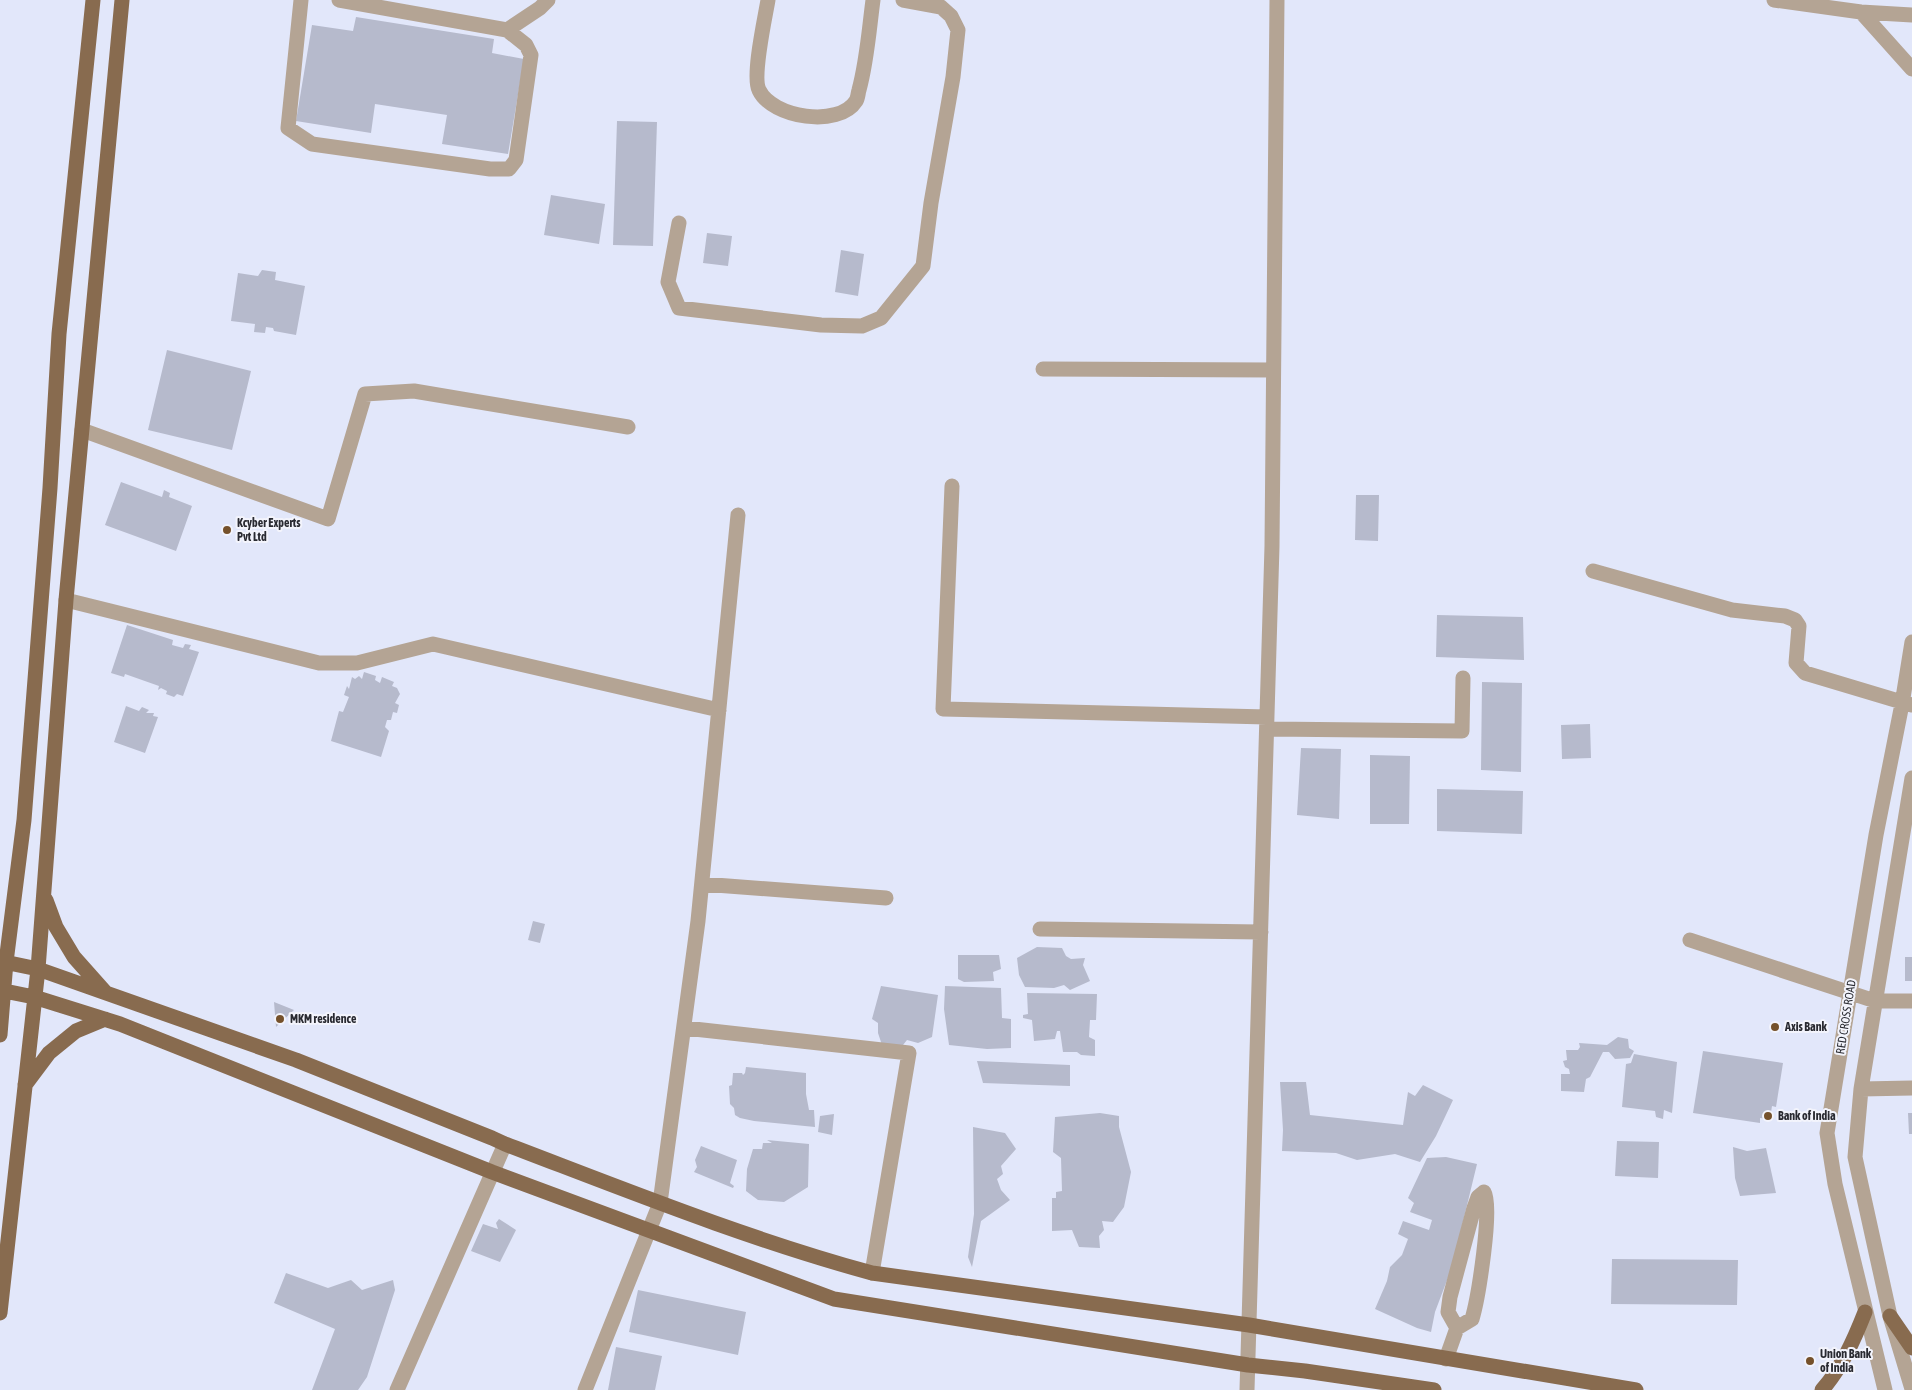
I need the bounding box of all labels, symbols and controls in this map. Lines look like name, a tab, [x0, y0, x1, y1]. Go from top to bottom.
place label: Kcyber Experts Pvt Ltd	[237, 516, 301, 544]
marker: Kcyber Experts Pvt Ltd	[221, 524, 233, 536]
street label: RED CROSS ROAD	[1833, 979, 1859, 1055]
place label: MKM residence	[290, 1012, 357, 1026]
marker: MKM residence	[274, 1013, 286, 1025]
place label: Axis Bank	[1784, 1020, 1827, 1034]
marker: Axis Bank	[1769, 1021, 1781, 1033]
place label: Bank of India	[1778, 1109, 1836, 1123]
marker: Bank of India	[1762, 1110, 1774, 1122]
place label: Union Bank of India	[1820, 1347, 1872, 1375]
marker: Union Bank of India	[1804, 1355, 1816, 1367]

